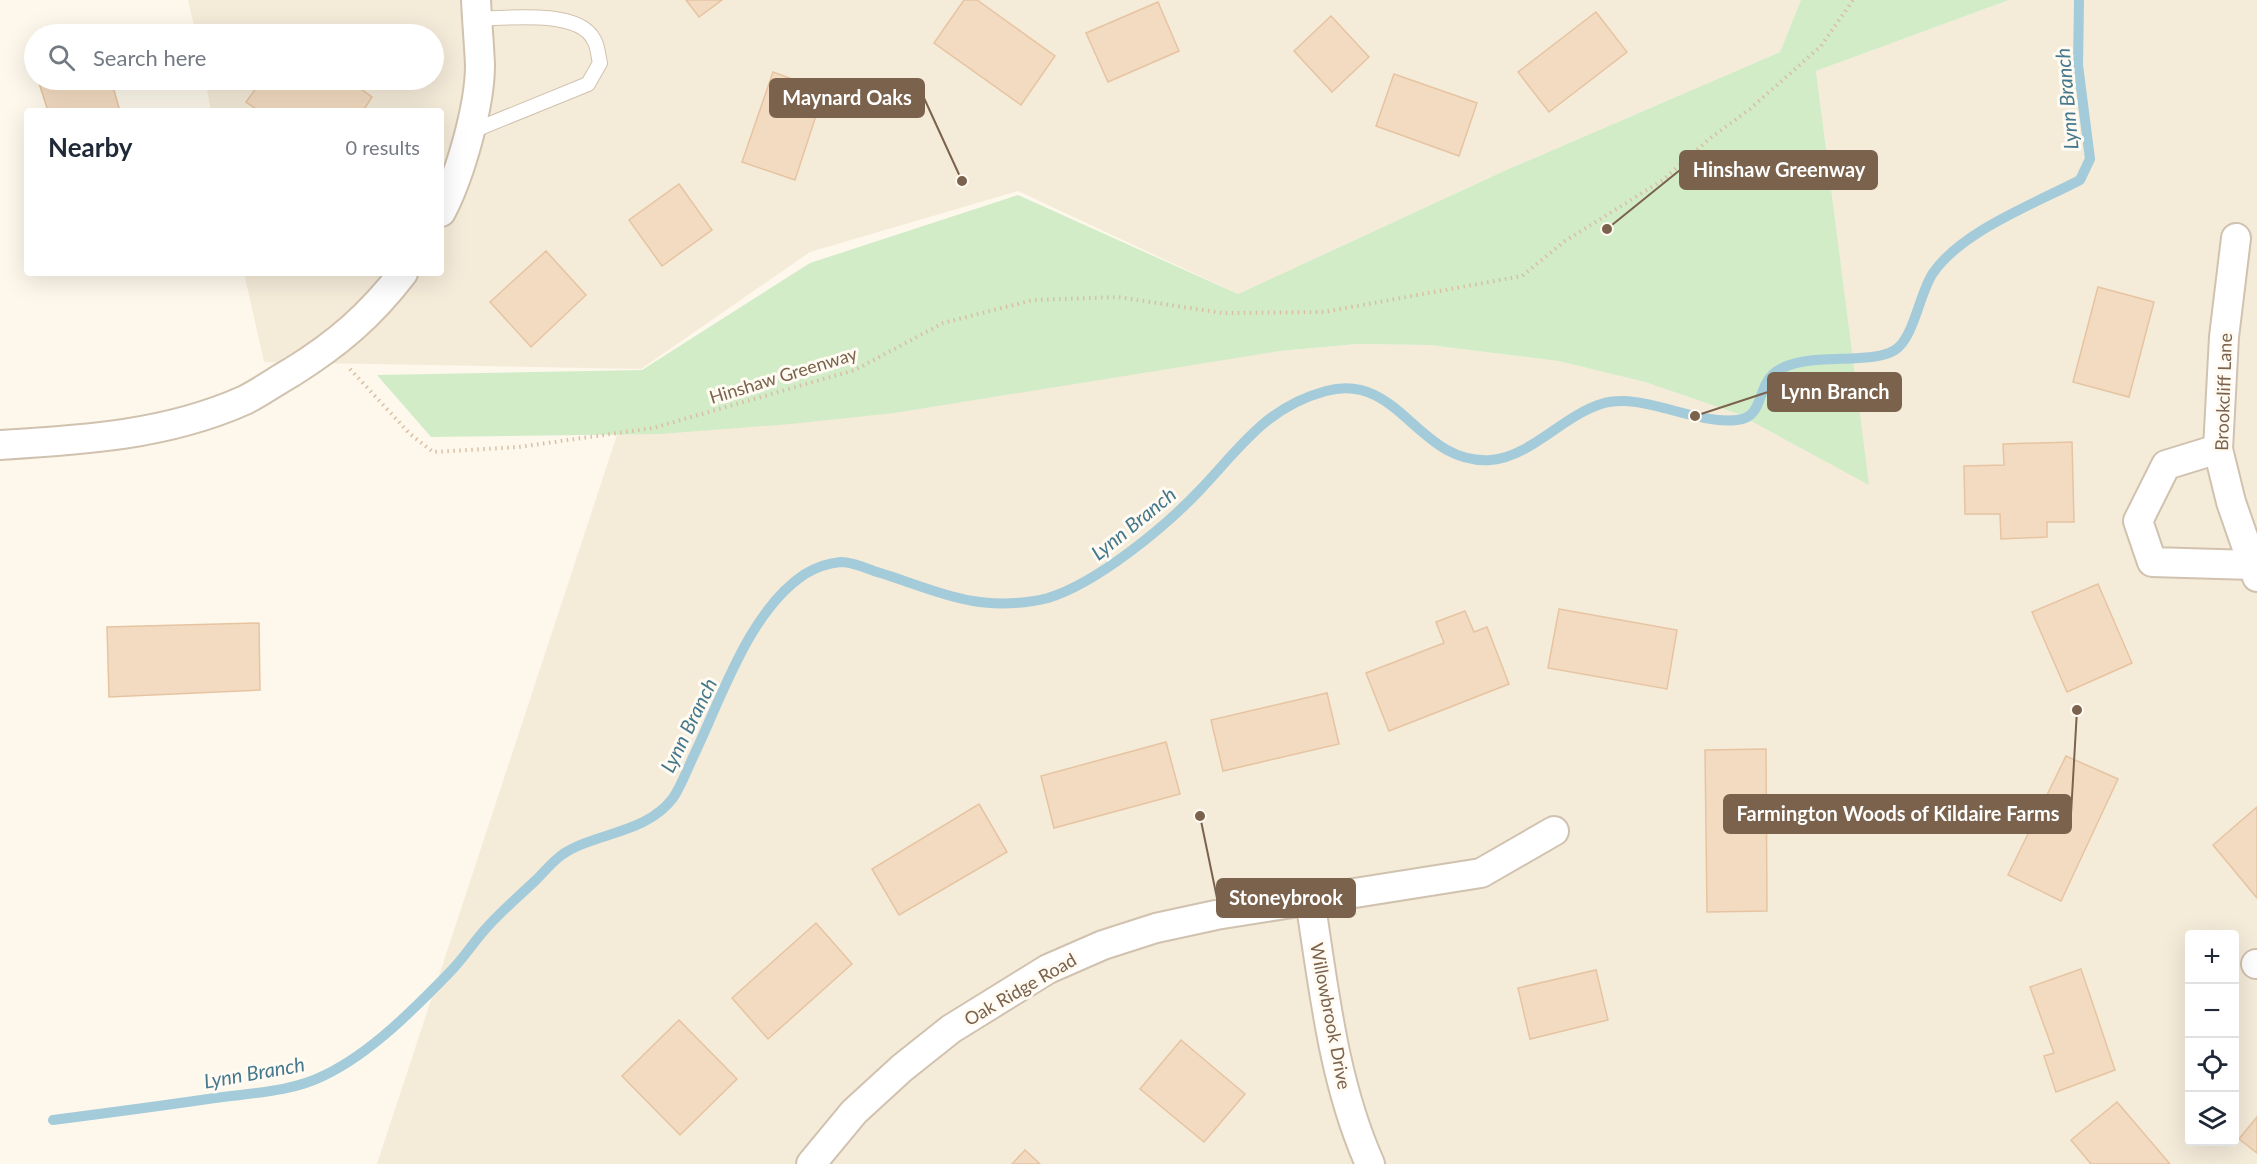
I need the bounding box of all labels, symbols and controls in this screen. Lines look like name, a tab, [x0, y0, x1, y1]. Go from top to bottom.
search box	[24, 24, 444, 90]
icon: search	[45, 41, 78, 74]
text: Search here	[93, 44, 206, 71]
water label: Lynn Branch	[2050, 47, 2082, 151]
callout: Maynard Oaks	[770, 79, 924, 117]
text: Maynard Oaks	[782, 85, 912, 109]
text: Nearby	[48, 131, 133, 163]
text: 0 results	[345, 135, 420, 159]
callout: Hinshaw Greenway	[1680, 151, 1877, 189]
text: Hinshaw Greenway	[1693, 157, 1866, 181]
street label: Brookcliff Lane	[2210, 333, 2236, 451]
street label: Hinshaw Greenway	[706, 342, 860, 408]
callout: Lynn Branch	[1768, 373, 1901, 411]
text: Lynn Branch	[1780, 379, 1890, 403]
water label: Lynn Branch	[1086, 482, 1180, 564]
water label: Lynn Branch	[655, 674, 721, 776]
callout: Farmington Woods of Kildaire Farms	[1724, 795, 2071, 833]
text: Farmington Woods of Kildaire Farms	[1737, 801, 2060, 825]
callout: Stoneybrook	[1217, 879, 1355, 917]
text: Stoneybrook	[1229, 885, 1343, 909]
map controls	[2185, 930, 2239, 1146]
button: +	[2185, 930, 2239, 984]
street label: Willowbrook Drive	[1306, 941, 1356, 1091]
street label: Oak Ridge Road	[960, 948, 1080, 1030]
button: −	[2185, 984, 2239, 1038]
button: locate	[2185, 1038, 2239, 1092]
water label: Lynn Branch	[202, 1051, 306, 1093]
button: layers	[2185, 1092, 2239, 1146]

